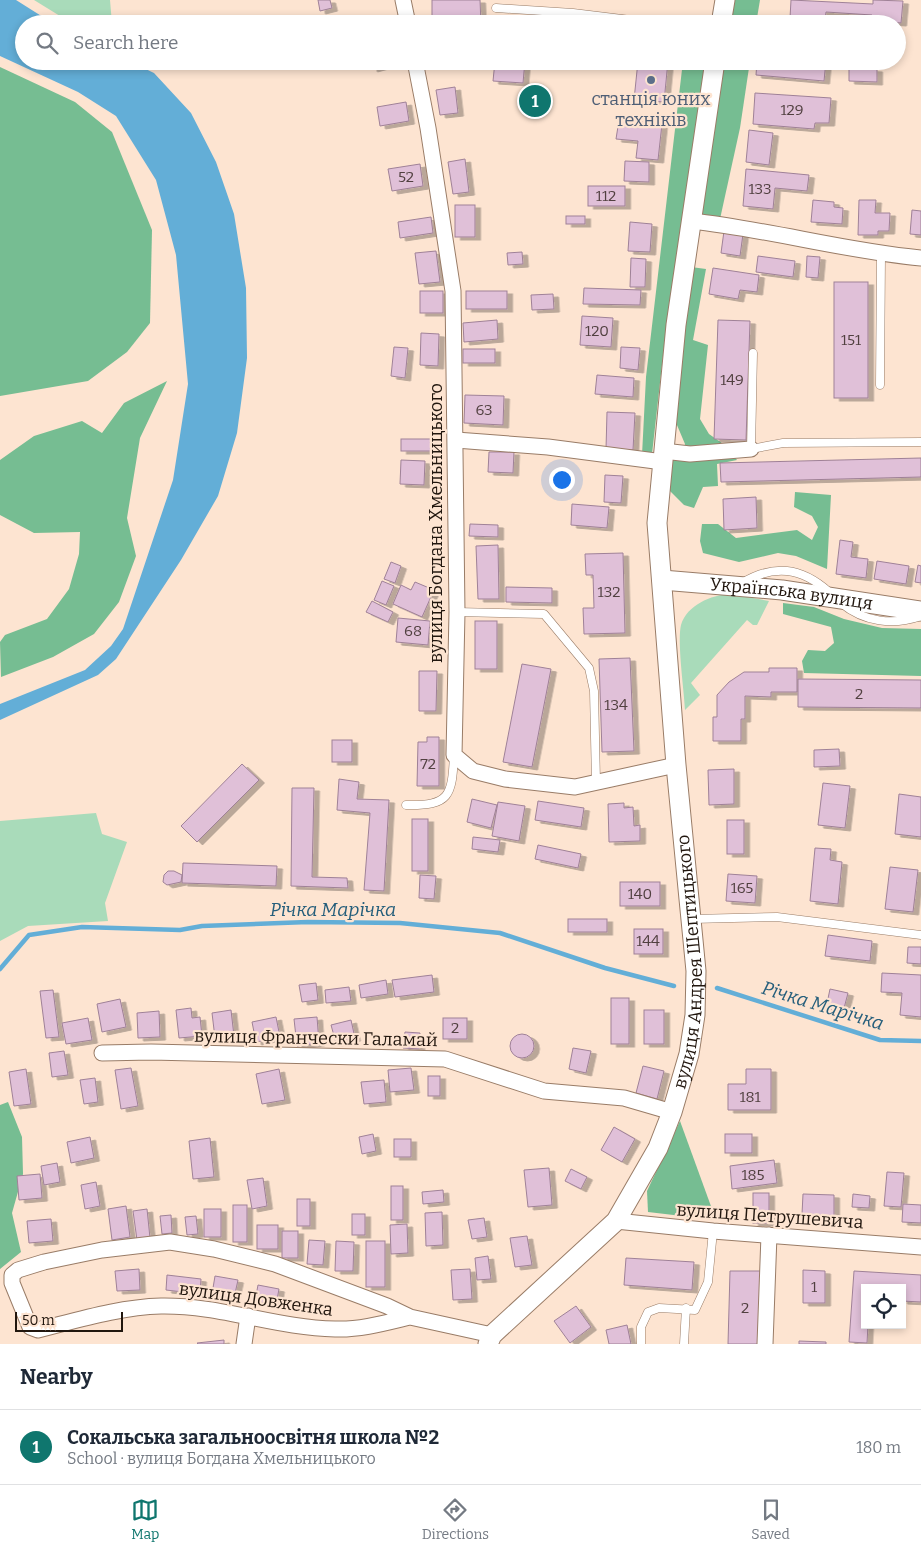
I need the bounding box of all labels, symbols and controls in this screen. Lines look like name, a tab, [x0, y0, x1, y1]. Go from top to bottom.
search box	[15, 15, 906, 70]
icon: search	[33, 29, 61, 57]
text: Search here	[73, 31, 178, 54]
marker: станція юних техніків	[645, 74, 657, 86]
pin: 1	[519, 82, 551, 120]
place label: станція юних техніків	[592, 88, 710, 131]
house number: 129	[780, 101, 804, 119]
house number: 52	[398, 168, 414, 186]
house number: 133	[749, 180, 771, 198]
house number: 112	[596, 187, 616, 205]
house number: 120	[585, 322, 609, 340]
house number: 151	[841, 331, 861, 349]
house number: 149	[720, 371, 744, 389]
street label: вулиця Богдана Хмельницького	[425, 383, 447, 663]
house number: 63	[475, 401, 493, 419]
your location	[549, 467, 575, 493]
street label: Українська вулиця	[709, 573, 874, 615]
house number: 132	[598, 583, 620, 601]
house number: 68	[404, 622, 422, 640]
house number: 2	[855, 685, 863, 703]
house number: 134	[604, 696, 628, 714]
house number: 72	[420, 755, 436, 773]
street label: вулиця Андрея Шептицького	[668, 834, 707, 1091]
house number: 165	[731, 879, 753, 897]
house number: 140	[628, 885, 652, 903]
water label: Річка Марічка	[270, 898, 396, 921]
house number: 144	[636, 932, 660, 950]
water label: Річка Марічка	[759, 976, 887, 1035]
house number: 2	[451, 1019, 459, 1037]
street label: вулиця Франчески Галамай	[194, 1025, 438, 1051]
house number: 181	[739, 1088, 761, 1106]
house number: 185	[741, 1166, 765, 1184]
street label: вулиця Петрушевича	[676, 1198, 864, 1234]
street label: вулиця Довженка	[178, 1277, 335, 1321]
house number: 1	[811, 1278, 817, 1296]
map controls	[861, 1284, 906, 1329]
button: locate	[861, 1284, 906, 1329]
house number: 2	[741, 1299, 749, 1317]
scale bar	[15, 1309, 122, 1332]
text: 50 m	[22, 1312, 55, 1329]
text: Nearby	[20, 1364, 93, 1390]
text: Сокальська загальноосвітня школа №2	[67, 1426, 439, 1449]
text: 1	[33, 1438, 39, 1457]
text: 180 m	[856, 1438, 901, 1457]
text: School · вулиця Богдана Хмельницького	[67, 1449, 376, 1468]
tab: Map	[131, 1496, 159, 1543]
tab: Directions	[422, 1496, 489, 1543]
tab: Saved	[751, 1496, 790, 1543]

